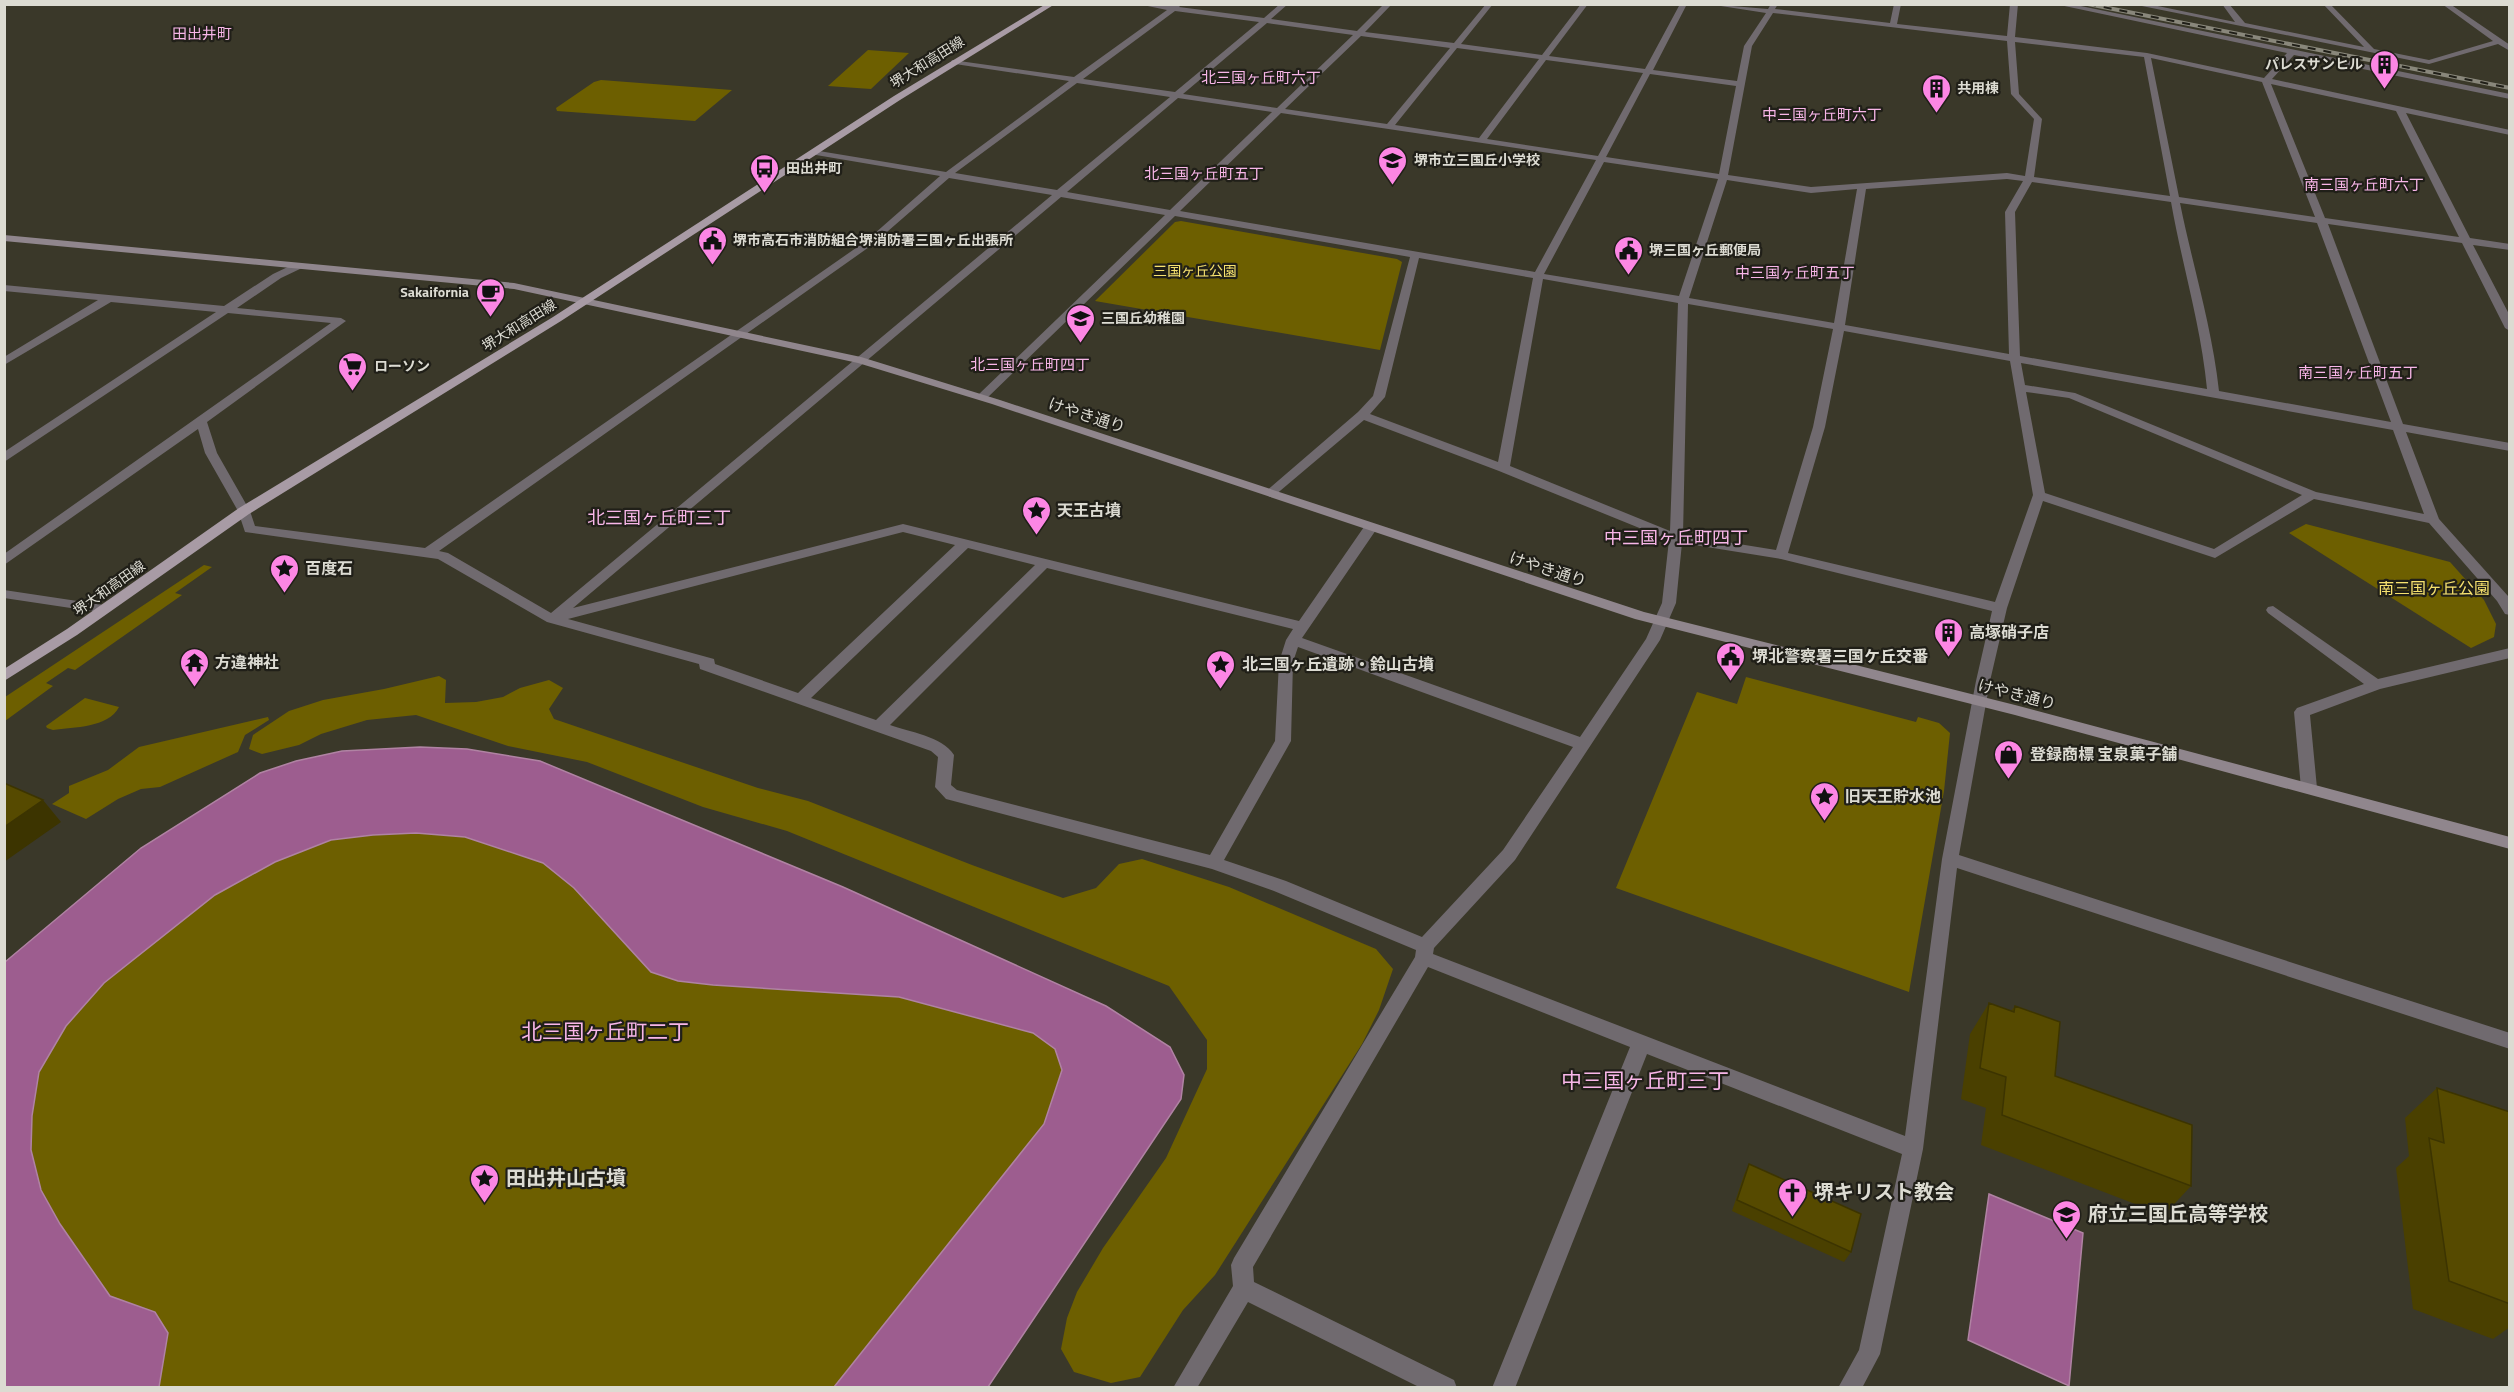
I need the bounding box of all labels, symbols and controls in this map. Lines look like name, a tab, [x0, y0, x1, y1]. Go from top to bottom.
district label: 田出井町	[172, 22, 232, 45]
street label: 堺大和高田線	[886, 30, 968, 93]
building icon: パレスサンヒル	[2368, 48, 2400, 90]
place label: パレスサンヒル	[2265, 53, 2363, 74]
district label: 北三国ヶ丘町六丁	[1201, 66, 1321, 89]
building icon: 共用棟	[1920, 72, 1952, 114]
place label: 共用棟	[1957, 77, 1999, 98]
district label: 中三国ヶ丘町六丁	[1762, 103, 1882, 126]
school or university icon: 堺市立三国丘小学校	[1377, 144, 1409, 186]
place label: 堺市立三国丘小学校	[1414, 149, 1540, 170]
bus stop icon: 田出井町	[749, 152, 781, 194]
place label: 田出井町	[786, 157, 842, 178]
district label: 北三国ヶ丘町五丁	[1144, 162, 1264, 185]
district label: 南三国ヶ丘町六丁	[2304, 173, 2424, 196]
public building icon: 堺市高石市消防組合堺消防署三国ヶ丘出張所	[696, 224, 728, 266]
place label: 堺市高石市消防組合堺消防署三国ヶ丘出張所	[733, 229, 1013, 250]
public building icon: 堺三国ヶ丘郵便局	[1612, 234, 1644, 276]
place label: 堺三国ヶ丘郵便局	[1649, 239, 1761, 260]
park label: 三国ヶ丘公園	[1153, 260, 1237, 281]
district label: 中三国ヶ丘町五丁	[1735, 261, 1855, 284]
cafe icon: Sakaifornia	[474, 276, 506, 318]
place label: Sakaifornia	[400, 281, 469, 302]
street label: 堺大和高田線	[478, 293, 560, 356]
school or university icon: 三国丘幼稚園	[1064, 302, 1096, 344]
place label: 三国丘幼稚園	[1101, 307, 1185, 328]
supermarket icon: ローソン	[337, 350, 369, 392]
district label: 北三国ヶ丘町四丁	[970, 353, 1090, 376]
place label: ローソン	[374, 355, 430, 376]
district label: 南三国ヶ丘町五丁	[2298, 361, 2418, 384]
street label: けやき通り	[1045, 391, 1129, 439]
place icon: 天王古墳	[1020, 494, 1052, 536]
place label: 天王古墳	[1057, 498, 1121, 522]
district label: 北三国ヶ丘町三丁	[587, 504, 731, 531]
district label: 中三国ヶ丘町四丁	[1604, 524, 1748, 551]
street label: けやき通り	[1506, 545, 1590, 593]
place icon: 百度石	[268, 552, 300, 594]
street label: 堺大和高田線	[68, 555, 149, 620]
place label: 百度石	[305, 556, 353, 580]
park label: 南三国ヶ丘公園	[2378, 576, 2490, 600]
building icon: 高塚硝子店	[1932, 616, 1964, 658]
place label: 高塚硝子店	[1969, 620, 2049, 644]
public building icon: 堺北警察署三国ケ丘交番	[1715, 640, 1747, 682]
place label: 堺北警察署三国ケ丘交番	[1752, 644, 1928, 668]
temple icon: 方違神社	[178, 646, 210, 688]
place icon: 北三国ヶ丘遺跡・鈴山古墳	[1205, 648, 1237, 690]
place label: 方違神社	[215, 650, 279, 674]
place label: 北三国ヶ丘遺跡・鈴山古墳	[1242, 652, 1434, 676]
street label: けやき通り	[1975, 673, 2059, 715]
shop icon: 登録商標 宝泉菓子舗	[1993, 738, 2025, 780]
place label: 登録商標 宝泉菓子舗	[2030, 742, 2178, 766]
place icon: 旧天王貯水池	[1808, 780, 1840, 822]
place label: 旧天王貯水池	[1845, 784, 1941, 808]
district label: 北三国ヶ丘町二丁	[521, 1015, 689, 1047]
district label: 中三国ヶ丘町三丁	[1561, 1064, 1729, 1096]
place icon: 田出井山古墳	[469, 1162, 501, 1204]
place label: 田出井山古墳	[506, 1162, 626, 1193]
church icon: 堺キリスト教会	[1777, 1176, 1809, 1218]
place label: 堺キリスト教会	[1814, 1176, 1954, 1207]
school or university icon: 府立三国丘高等学校	[2051, 1198, 2083, 1240]
place label: 府立三国丘高等学校	[2088, 1198, 2268, 1229]

